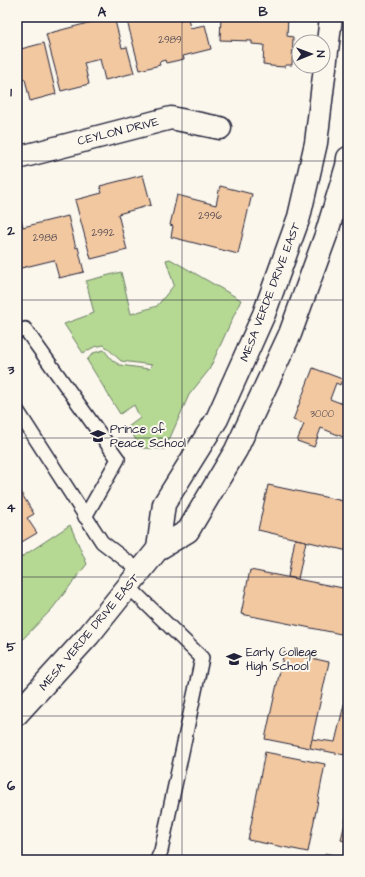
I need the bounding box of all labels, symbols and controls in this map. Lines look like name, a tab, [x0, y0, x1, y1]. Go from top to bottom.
text: A	[98, 3, 107, 21]
text: B	[258, 3, 268, 21]
house number: 2989	[158, 33, 182, 47]
north arrow	[291, 34, 331, 74]
text: N	[313, 50, 328, 58]
text: 1	[10, 83, 12, 101]
street label: CEYLON DRIVE	[76, 113, 161, 150]
house number: 2996	[198, 209, 222, 223]
street label: MESA VERDE DRIVE EAST	[236, 220, 305, 364]
text: 2	[6, 222, 15, 240]
house number: 2992	[92, 226, 115, 240]
house number: 2988	[33, 231, 58, 245]
text: 3	[7, 361, 15, 379]
house number: 3000	[310, 407, 334, 421]
place label: Prince of Peace School	[110, 421, 186, 452]
school or university icon: Prince of Peace School	[89, 427, 107, 445]
text: 4	[7, 499, 16, 517]
street label: MESA VERDE DRIVE EAST	[35, 570, 144, 694]
text: 5	[6, 638, 16, 656]
place label: Early College High School	[246, 644, 318, 676]
school or university icon: Early College High School	[225, 650, 243, 668]
text: 6	[7, 777, 16, 795]

